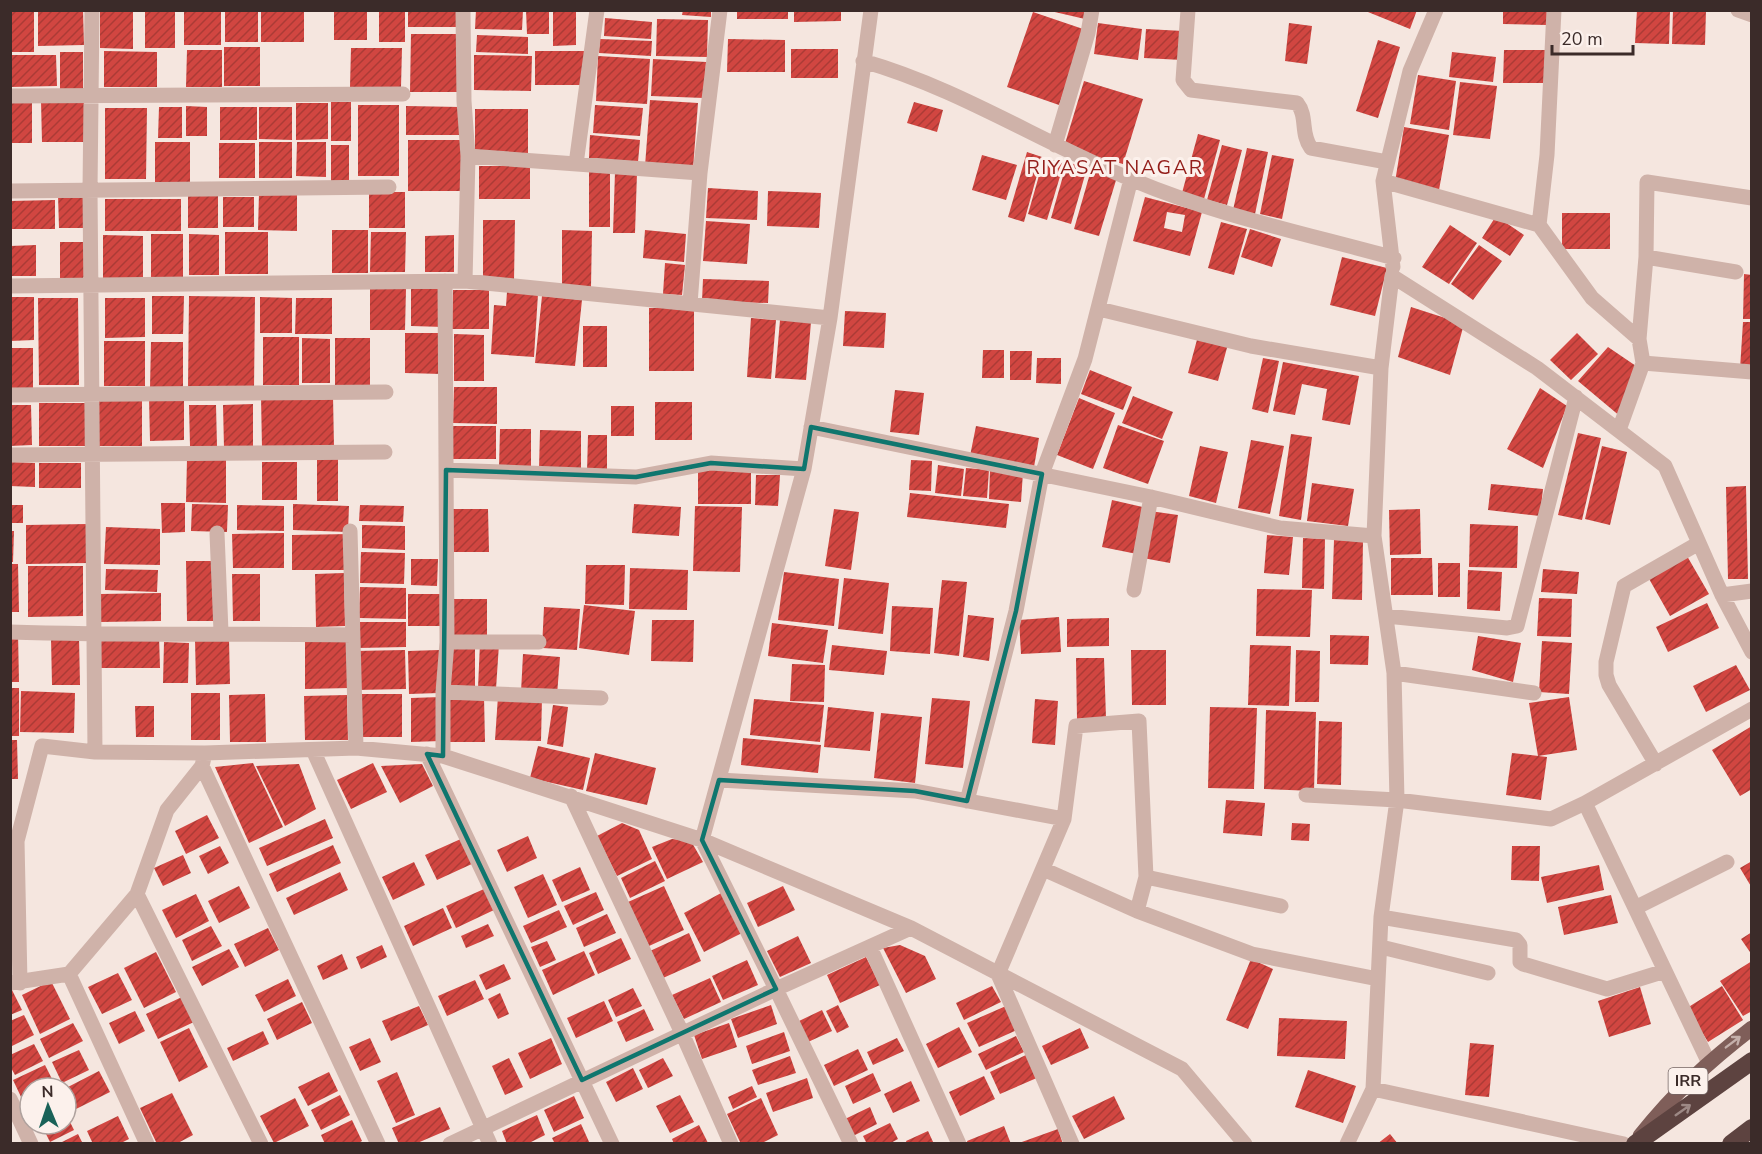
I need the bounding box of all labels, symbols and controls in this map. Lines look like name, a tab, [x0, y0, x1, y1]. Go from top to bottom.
scale bar	[1552, 18, 1633, 56]
text: 20 m	[1561, 27, 1603, 51]
district label: RIYASAT NAGAR	[1026, 154, 1204, 181]
one-way arrow	[1725, 1036, 1741, 1049]
road number: IRR	[1668, 1068, 1708, 1094]
north arrow	[18, 1076, 78, 1136]
text: N	[41, 1081, 54, 1103]
one-way arrow	[1674, 1104, 1690, 1116]

